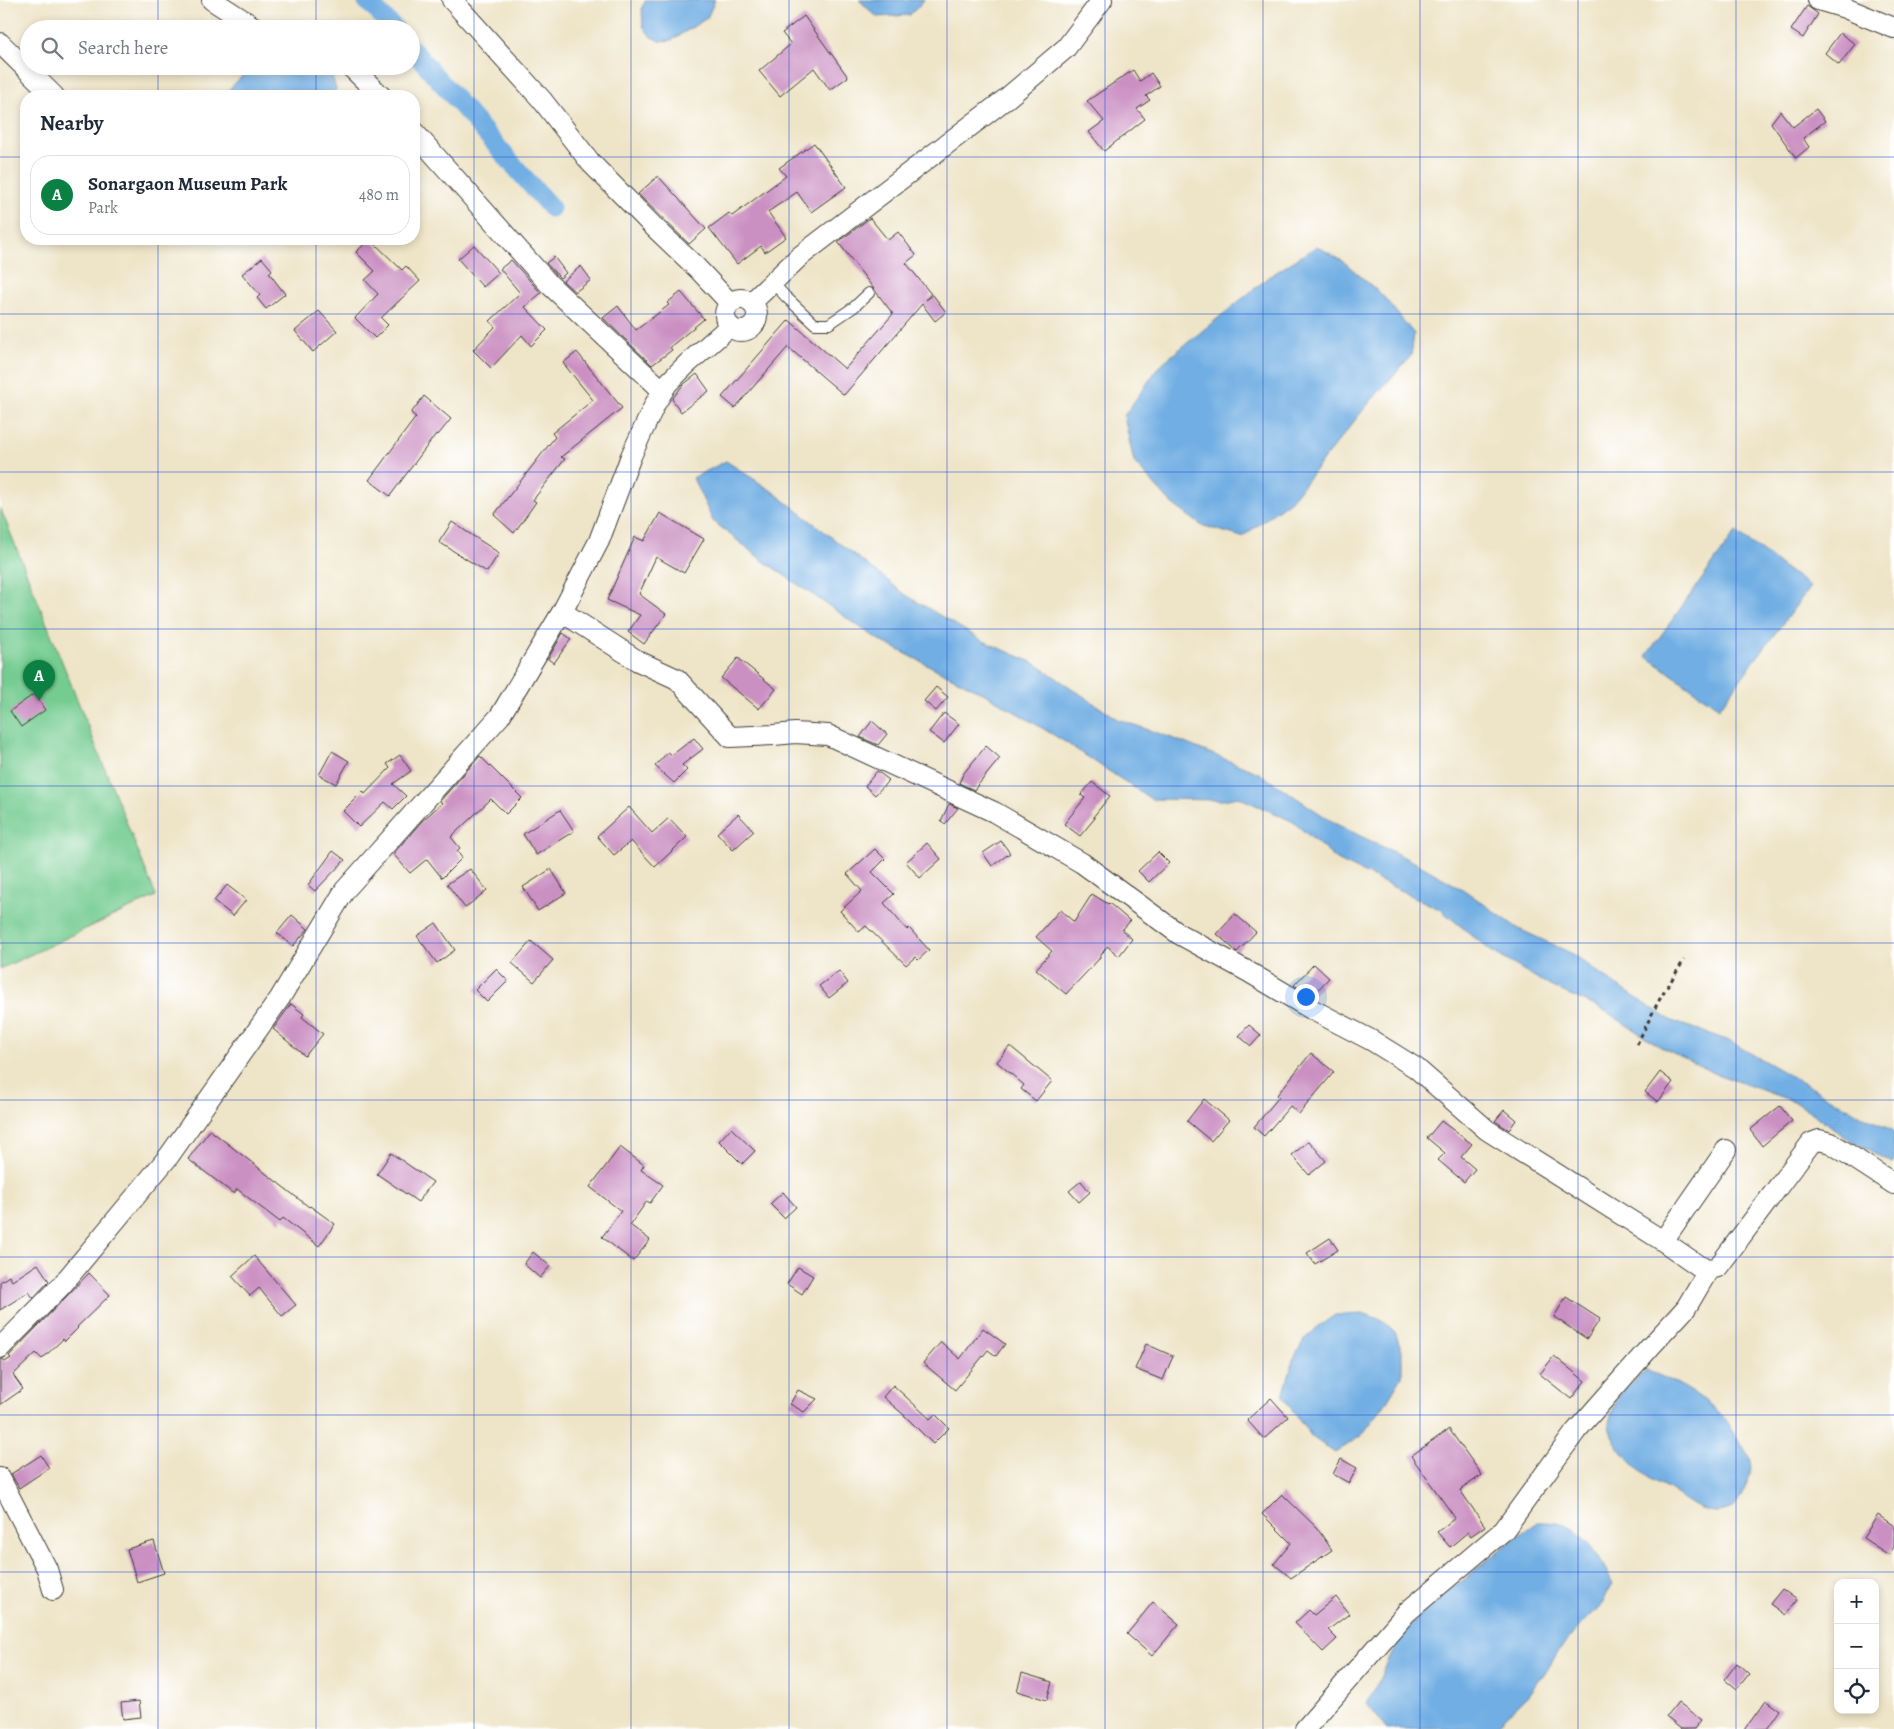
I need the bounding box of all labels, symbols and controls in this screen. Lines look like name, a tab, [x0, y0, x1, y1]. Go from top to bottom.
search box	[20, 20, 420, 75]
icon: search	[38, 34, 66, 62]
text: Search here	[78, 35, 168, 61]
text: Nearby	[40, 109, 103, 137]
text: Sonargaon Museum Park	[88, 171, 287, 197]
text: A	[52, 184, 62, 206]
text: 480 m	[359, 184, 399, 206]
text: Park	[88, 197, 118, 219]
pin: A	[23, 660, 55, 701]
your location	[1293, 984, 1319, 1010]
map controls	[1834, 1579, 1879, 1714]
button: +	[1834, 1579, 1879, 1624]
button: −	[1834, 1624, 1879, 1669]
button: locate	[1834, 1669, 1879, 1714]

